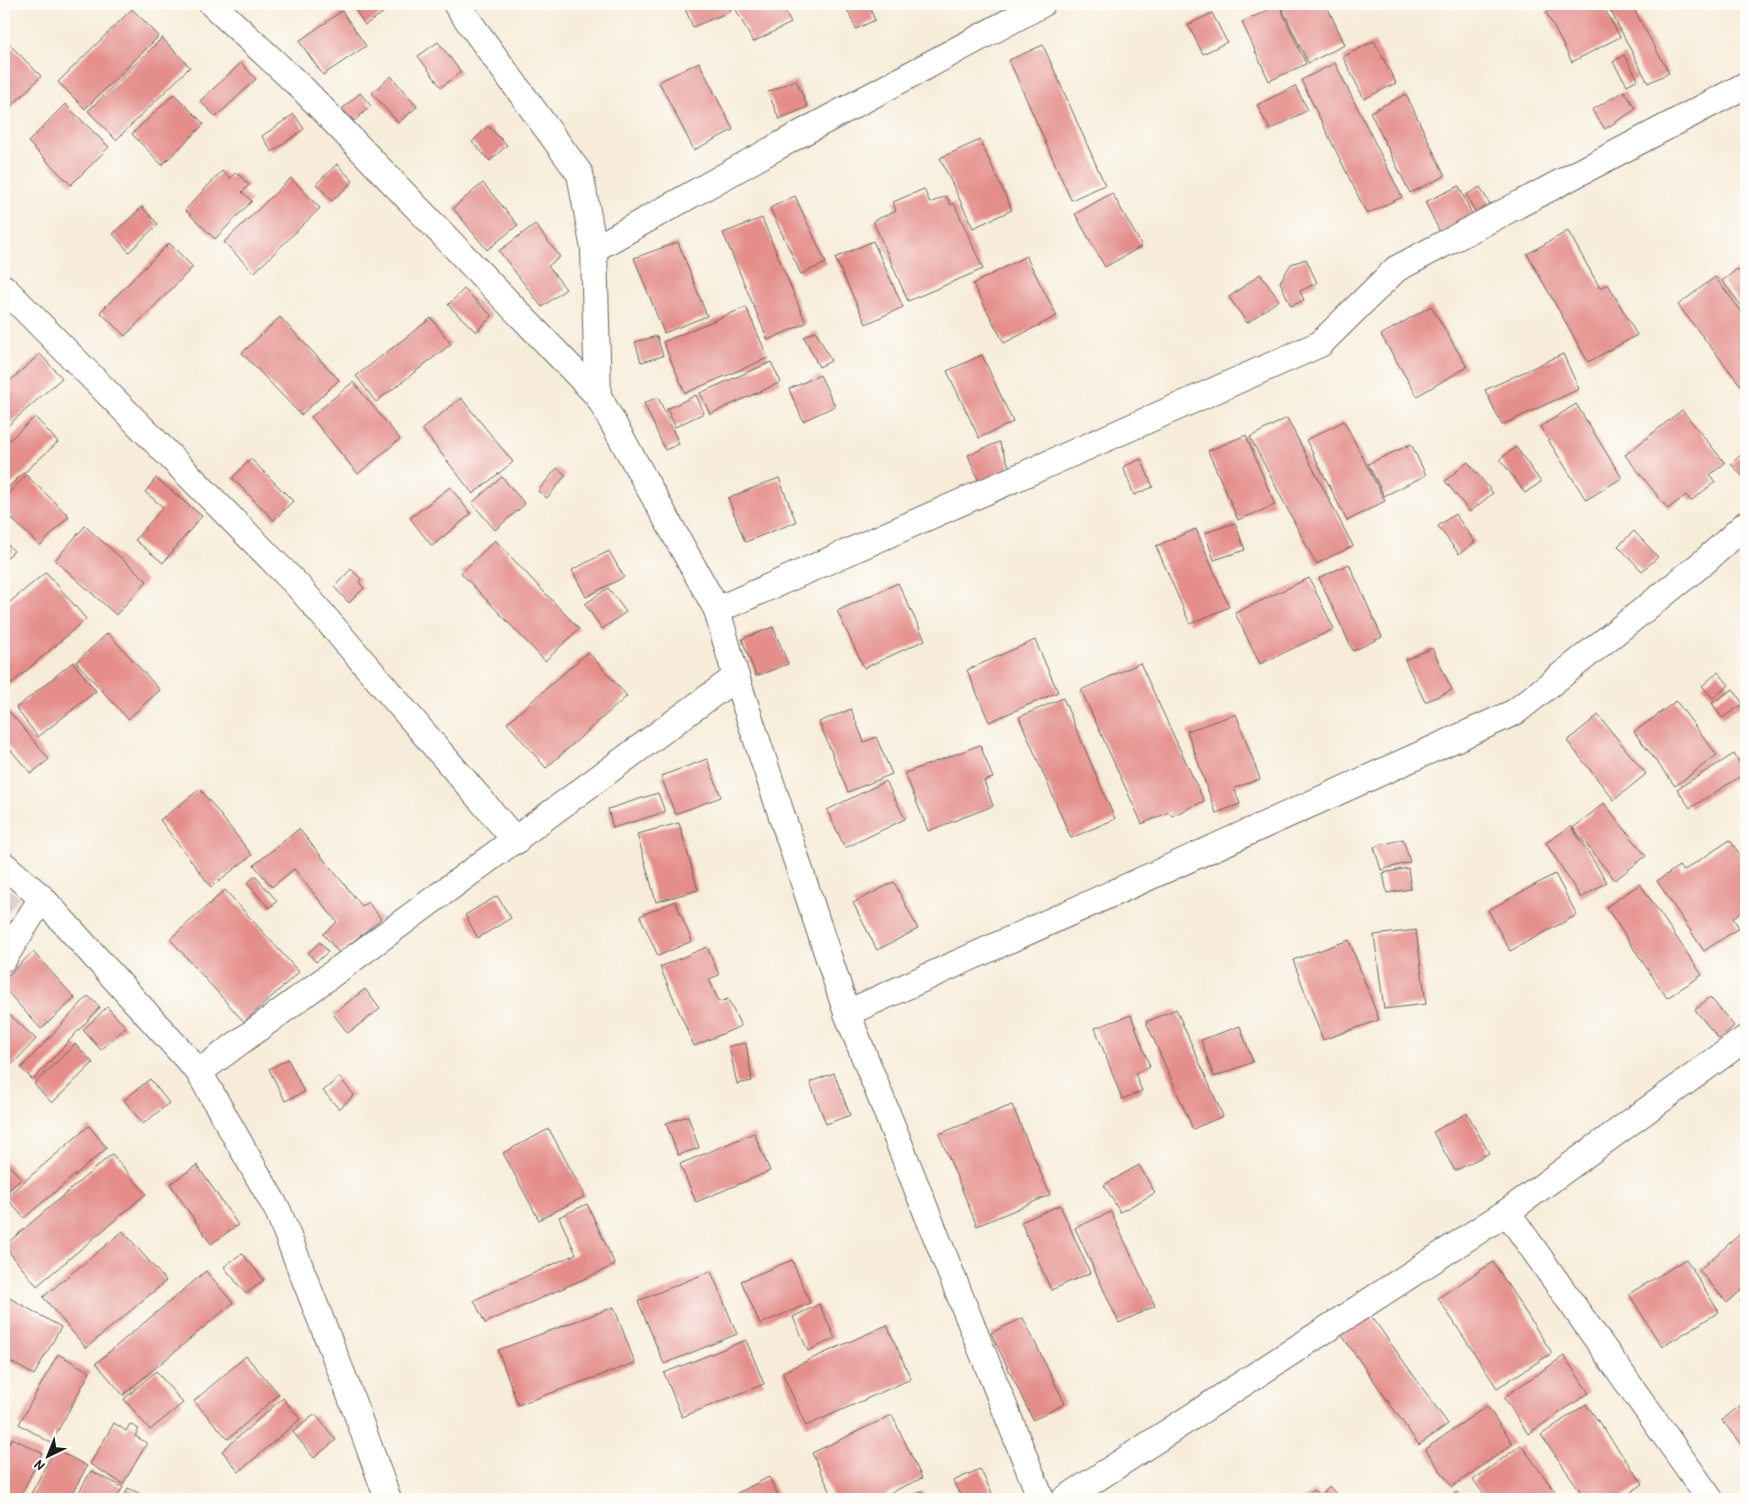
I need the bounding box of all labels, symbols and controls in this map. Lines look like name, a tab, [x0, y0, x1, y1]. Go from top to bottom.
north arrow	[22, 1430, 72, 1480]
text: N	[29, 1456, 48, 1475]

